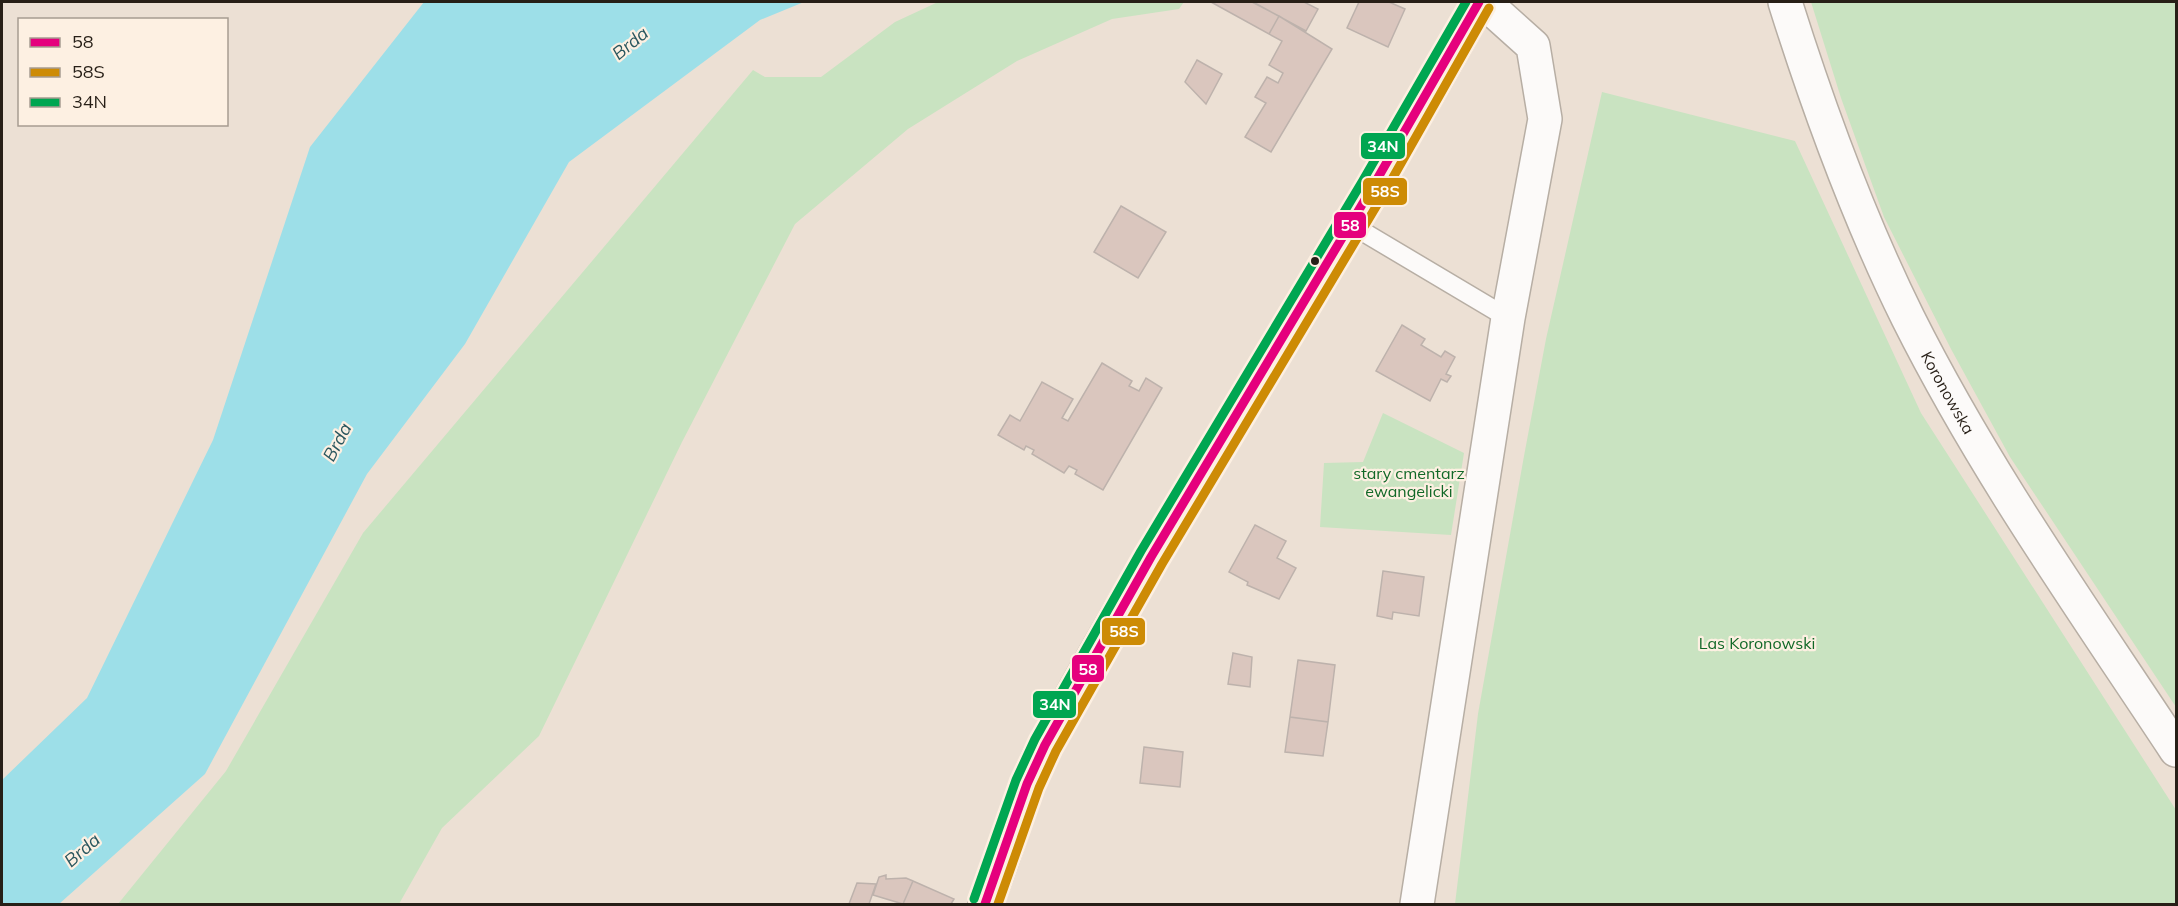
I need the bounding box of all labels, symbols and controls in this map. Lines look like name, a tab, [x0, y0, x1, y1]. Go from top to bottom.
legend	[18, 18, 228, 126]
water label: Brda	[607, 21, 653, 65]
text: 58	[72, 30, 94, 53]
text: 58S	[72, 60, 105, 83]
text: 34N	[72, 90, 107, 113]
line badge: 34N	[1360, 132, 1406, 160]
text: 34N	[1367, 136, 1399, 156]
line badge: 58S	[1362, 177, 1408, 206]
text: 58S	[1370, 181, 1400, 201]
line badge: 58	[1333, 211, 1367, 239]
text: 58	[1340, 215, 1360, 235]
unlabelled marker	[1309, 255, 1321, 267]
street label: Koronowska	[1917, 348, 1979, 438]
water label: Brda	[317, 419, 357, 465]
park label: stary cmentarz ewangelicki	[1353, 463, 1465, 501]
line badge: 58S	[1101, 617, 1146, 646]
text: 58S	[1109, 621, 1139, 641]
park label: Las Koronowski	[1699, 633, 1815, 653]
line badge: 58	[1071, 654, 1105, 683]
text: 58	[1078, 659, 1098, 679]
line badge: 34N	[1032, 690, 1077, 719]
text: 34N	[1039, 694, 1071, 714]
water label: Brda	[59, 828, 105, 872]

